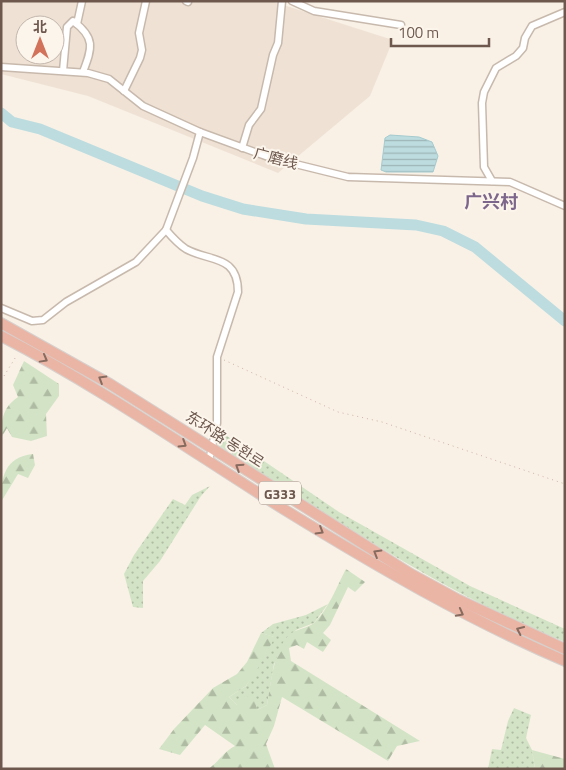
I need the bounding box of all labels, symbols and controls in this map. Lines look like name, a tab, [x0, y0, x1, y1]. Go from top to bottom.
north arrow	[15, 15, 65, 65]
scale bar	[391, 15, 488, 47]
text: 北	[33, 16, 47, 37]
text: 100 m	[398, 21, 439, 44]
street label: 广磨线	[251, 141, 301, 175]
district label: 广兴村	[464, 188, 518, 215]
one-way arrow	[39, 353, 48, 363]
one-way arrow	[99, 376, 108, 386]
street label: 东环路 동환로	[181, 405, 269, 473]
one-way arrow	[177, 438, 186, 448]
one-way arrow	[236, 463, 245, 473]
road number: G333	[259, 482, 301, 504]
one-way arrow	[314, 525, 324, 534]
one-way arrow	[373, 550, 382, 560]
one-way arrow	[455, 607, 464, 617]
one-way arrow	[516, 625, 525, 636]

